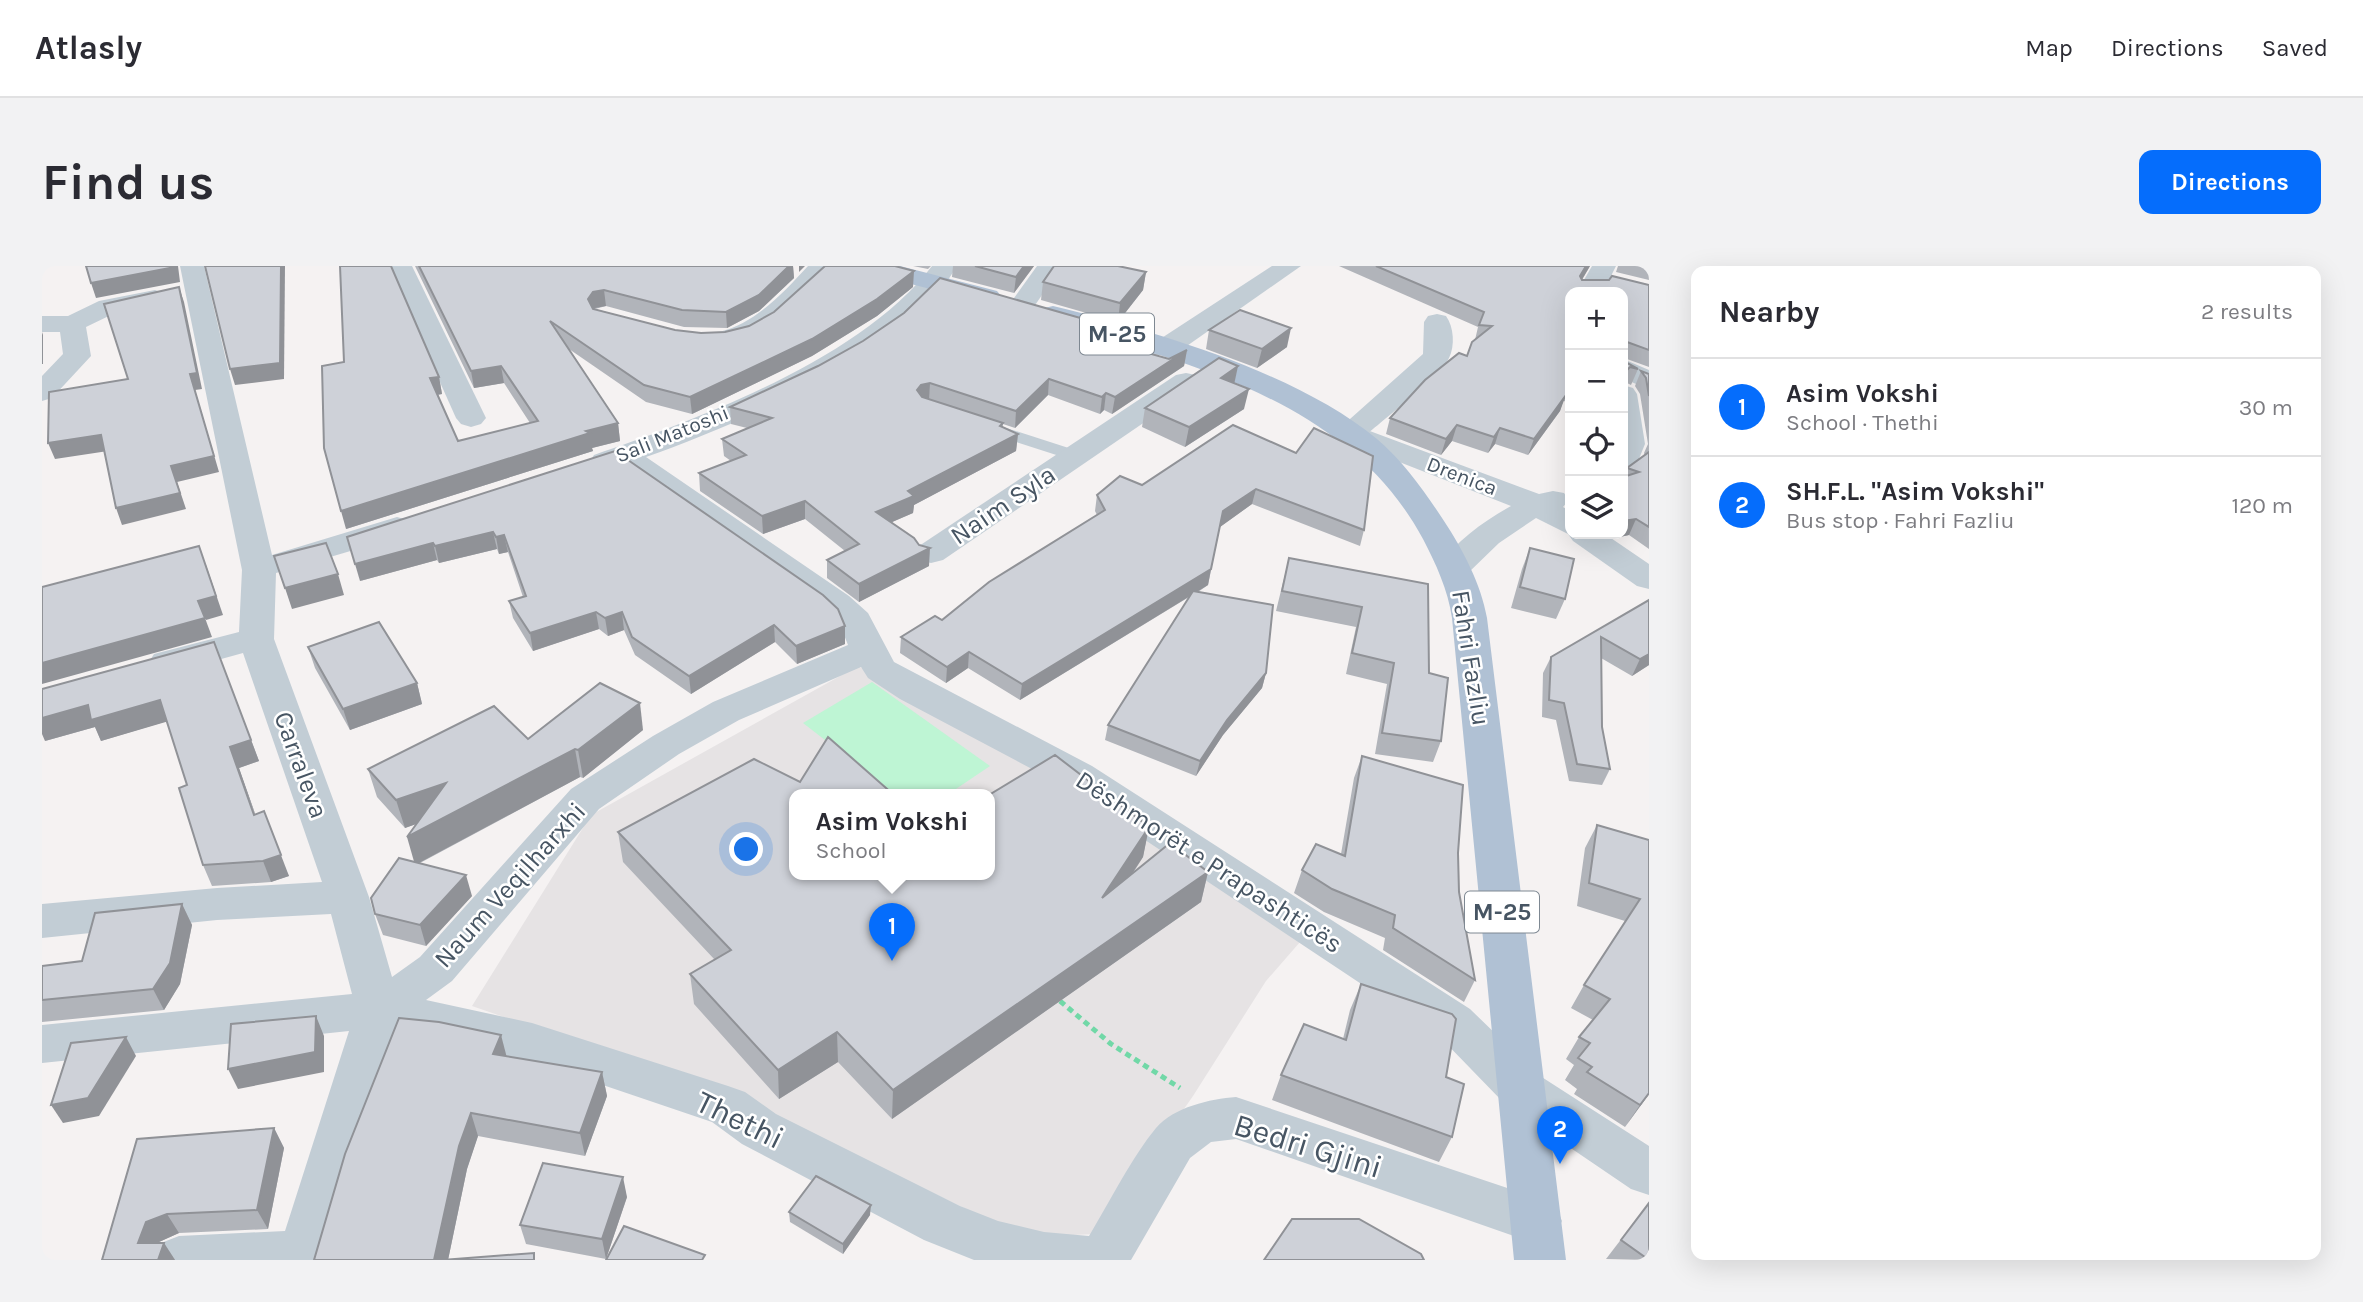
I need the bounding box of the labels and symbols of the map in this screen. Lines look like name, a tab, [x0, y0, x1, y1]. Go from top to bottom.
road number: M-25	[1080, 313, 1154, 354]
street label: Sali Matoshi	[612, 400, 732, 468]
street label: Drenica	[1423, 452, 1501, 500]
street label: Naim Syla	[945, 459, 1061, 551]
street label: Fahri Fazliu	[1445, 588, 1497, 728]
street label: Carraleva	[267, 707, 335, 823]
street label: Dëshmorët e Prapashticës	[1070, 764, 1348, 960]
street label: Naum Veqilharxhi	[428, 796, 592, 974]
your location	[729, 832, 763, 866]
road number: M-25	[1465, 892, 1539, 932]
pin: 1	[869, 903, 915, 961]
street label: Thethi	[690, 1083, 790, 1157]
street label: Bedri Gjini	[1229, 1106, 1387, 1186]
pin: 2	[1537, 1106, 1583, 1164]

